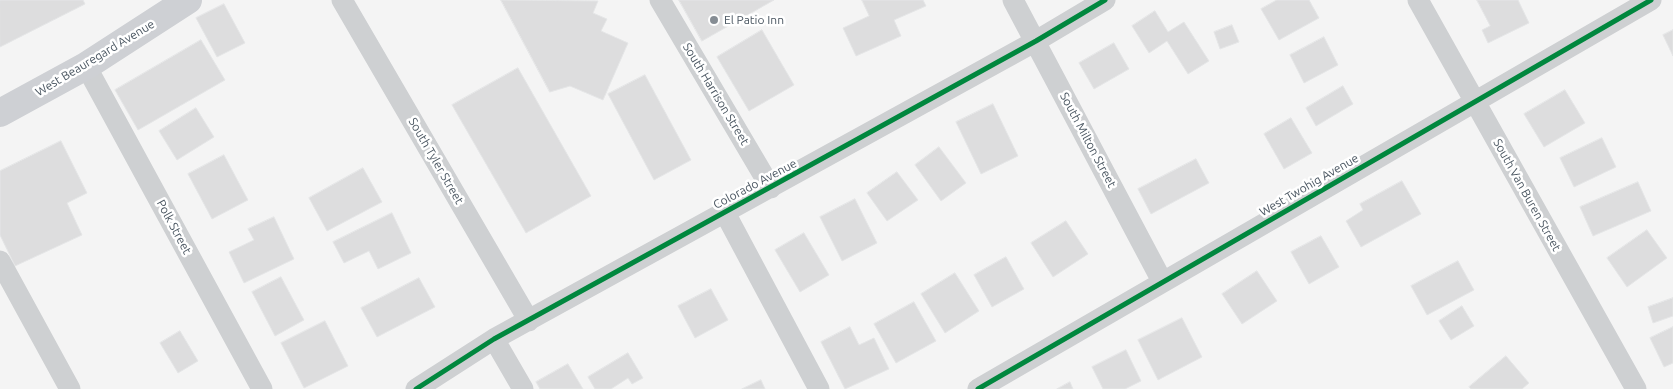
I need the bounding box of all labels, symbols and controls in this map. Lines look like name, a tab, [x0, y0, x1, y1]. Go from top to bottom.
place label: El Patio Inn	[724, 13, 784, 27]
marker: El Patio Inn	[708, 14, 720, 26]
street label: West Beauregard Avenue	[33, 17, 157, 99]
street label: South Harrison Street	[680, 40, 752, 148]
street label: South Milton Street	[1057, 90, 1119, 190]
street label: South Tyler Street	[405, 115, 467, 207]
street label: South Van Buren Street	[1490, 136, 1564, 254]
street label: West Twohig Avenue	[1257, 151, 1361, 219]
street label: Colorado Avenue	[711, 156, 799, 212]
street label: Polk Street	[154, 197, 194, 257]

